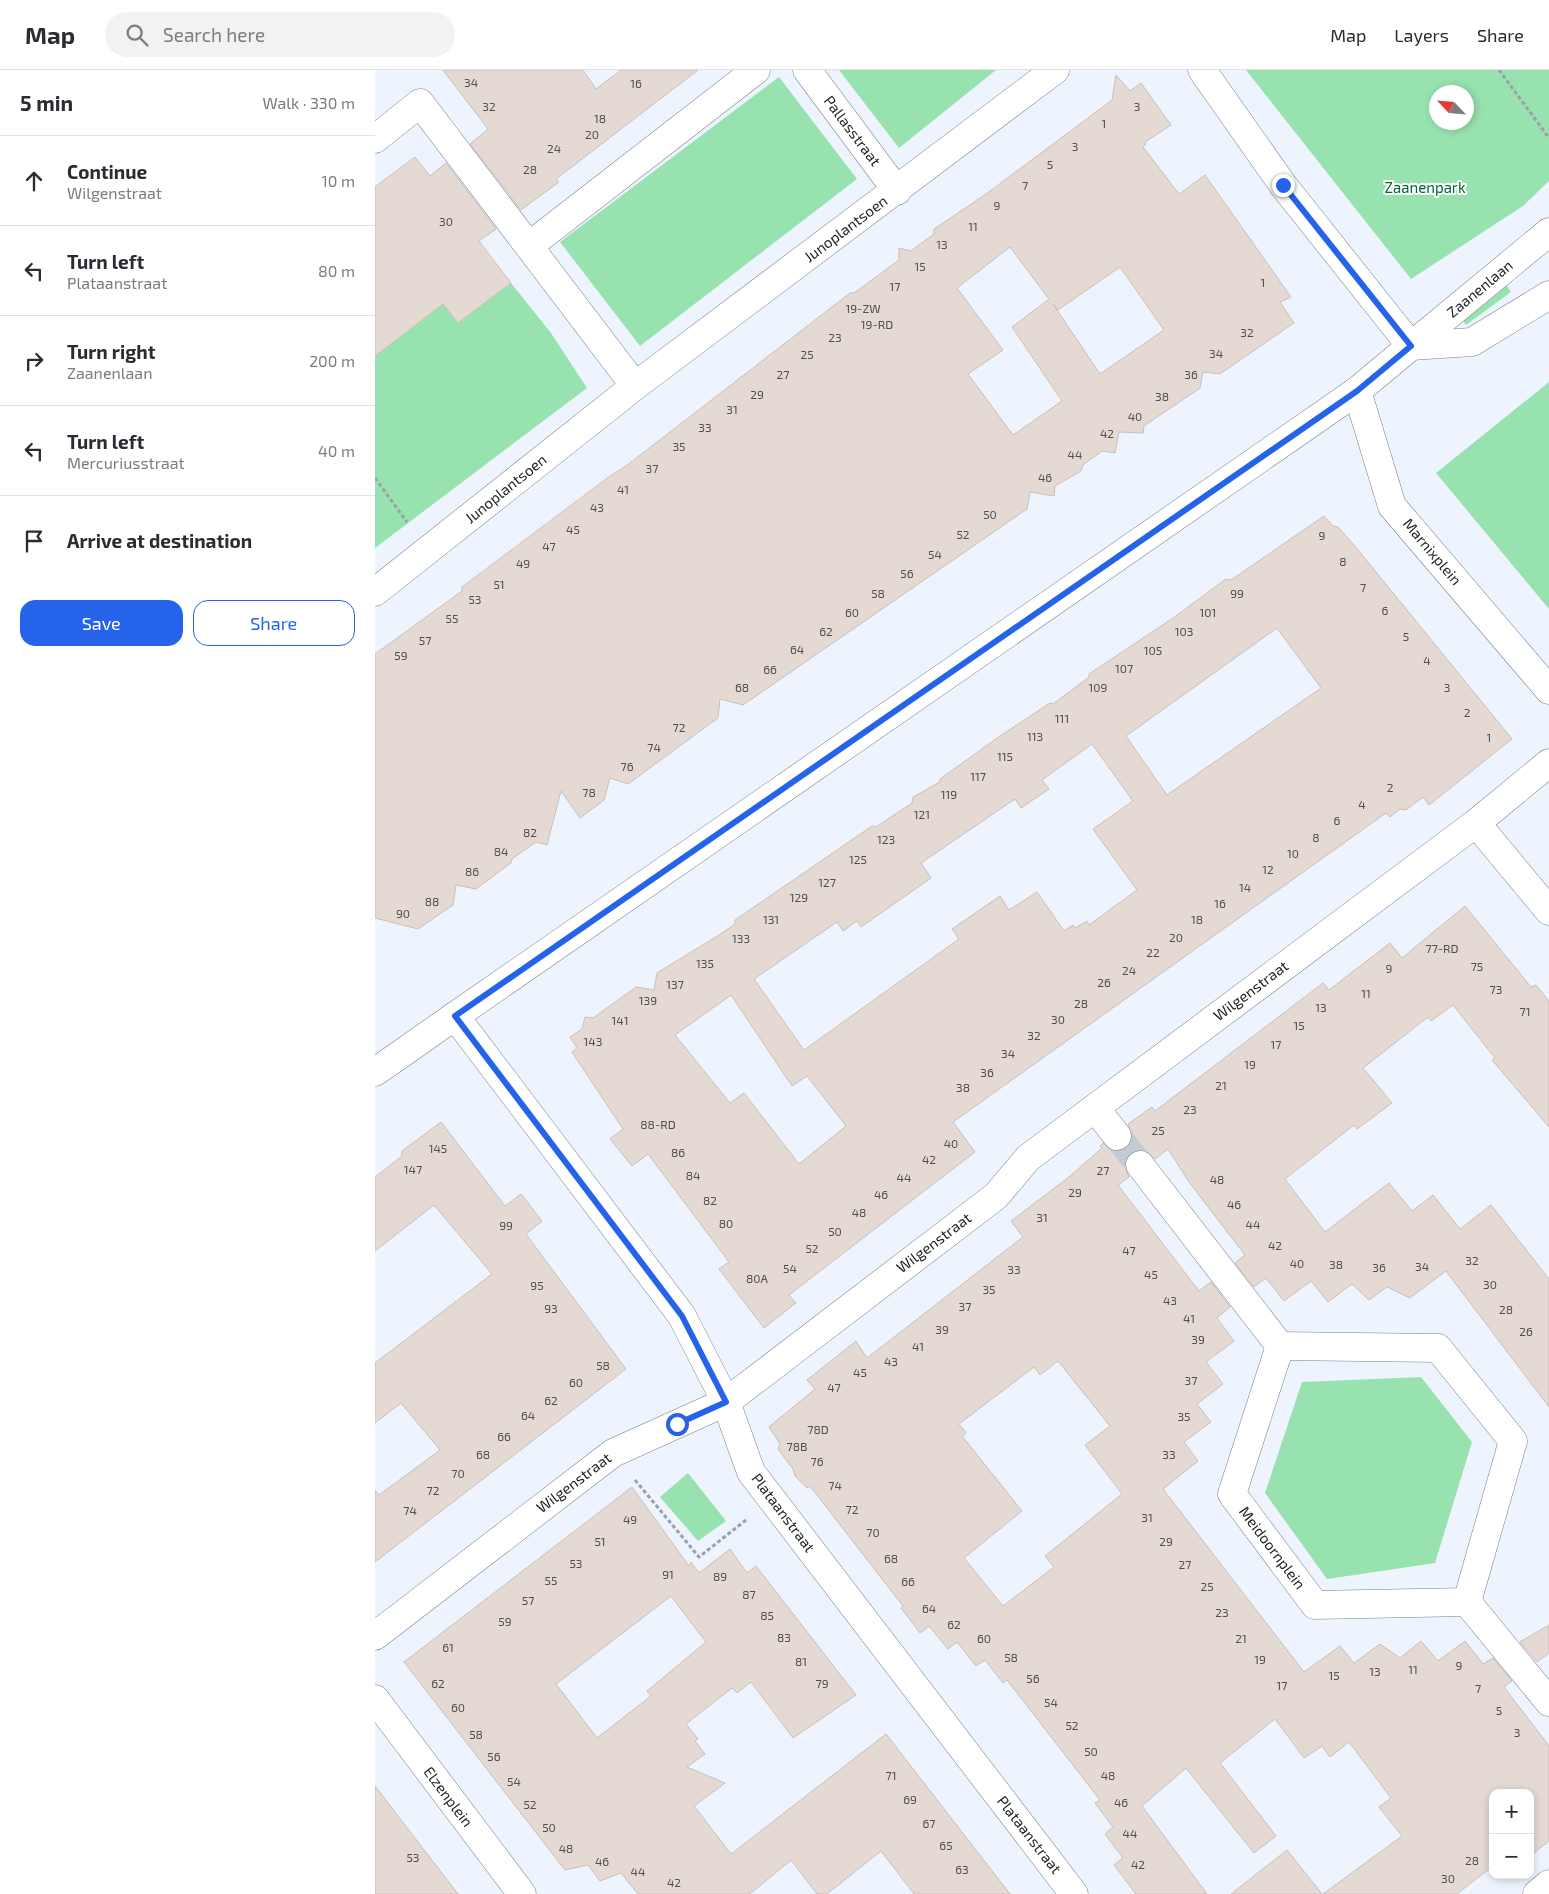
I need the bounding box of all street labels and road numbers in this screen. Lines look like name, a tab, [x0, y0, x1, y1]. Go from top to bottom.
street label: Pallasstraat	[821, 92, 885, 169]
street label: Junoplantsoen	[800, 191, 891, 265]
street label: Zaanenlaan	[1443, 256, 1516, 321]
street label: Junoplantsoen	[461, 450, 550, 527]
street label: Marnixplein	[1400, 514, 1466, 588]
street label: Wilgenstraat	[1209, 956, 1292, 1024]
street label: Wilgenstraat	[892, 1208, 975, 1276]
street label: Wilgenstraat	[532, 1448, 615, 1516]
street label: Plataanstraat	[748, 1469, 819, 1556]
street label: Meidoornplein	[1236, 1502, 1310, 1592]
street label: Elzenplein	[420, 1763, 477, 1830]
street label: Plataanstraat	[994, 1792, 1066, 1877]

